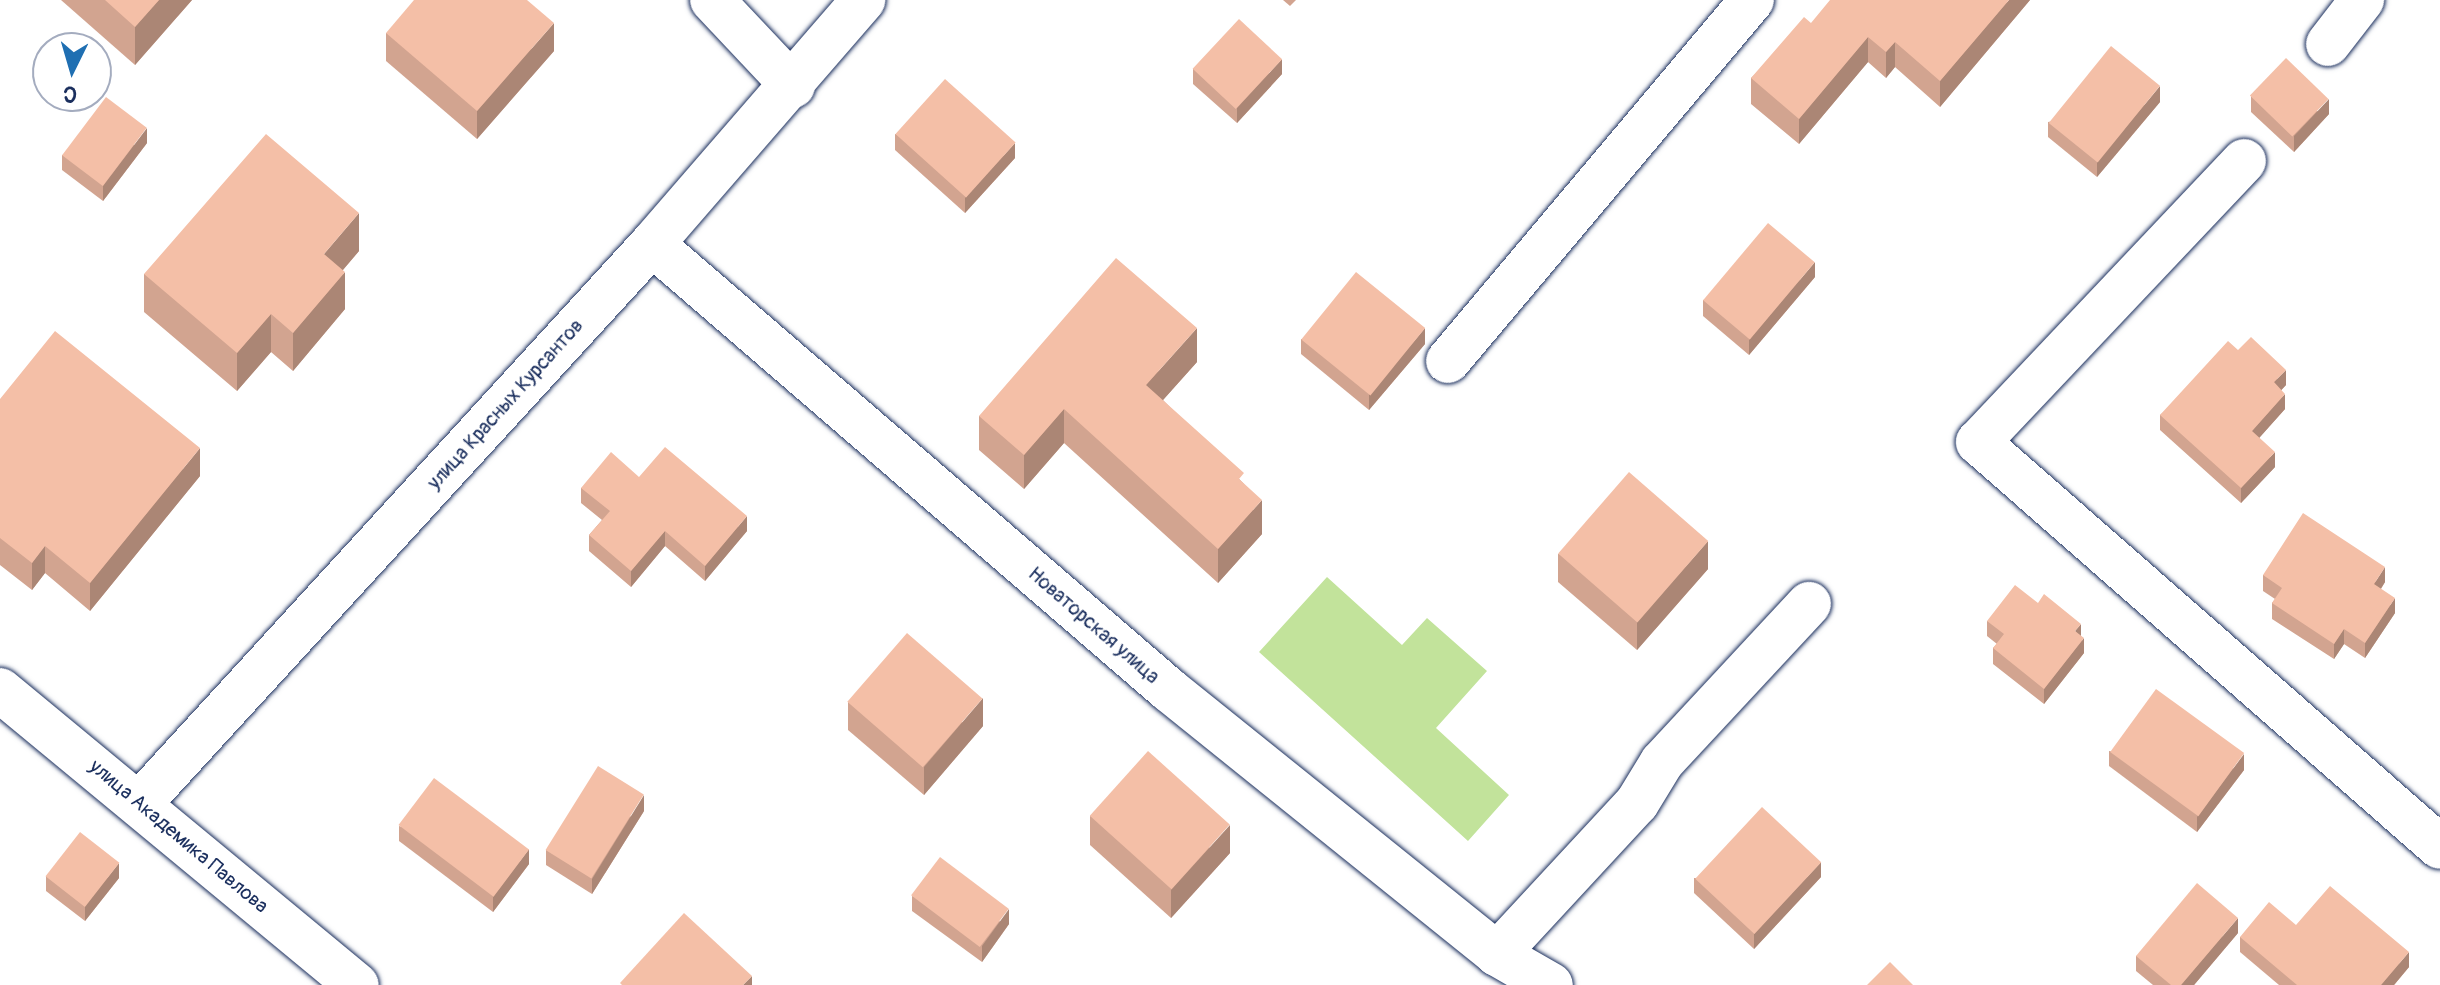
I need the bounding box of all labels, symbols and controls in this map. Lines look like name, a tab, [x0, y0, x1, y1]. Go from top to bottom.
north arrow	[32, 32, 112, 112]
text: С	[62, 79, 78, 108]
street label: улица Красных Курсантов	[422, 314, 588, 494]
street label: Новаторская улица	[1023, 561, 1165, 689]
street label: улица Академика Павлова	[85, 754, 273, 918]

